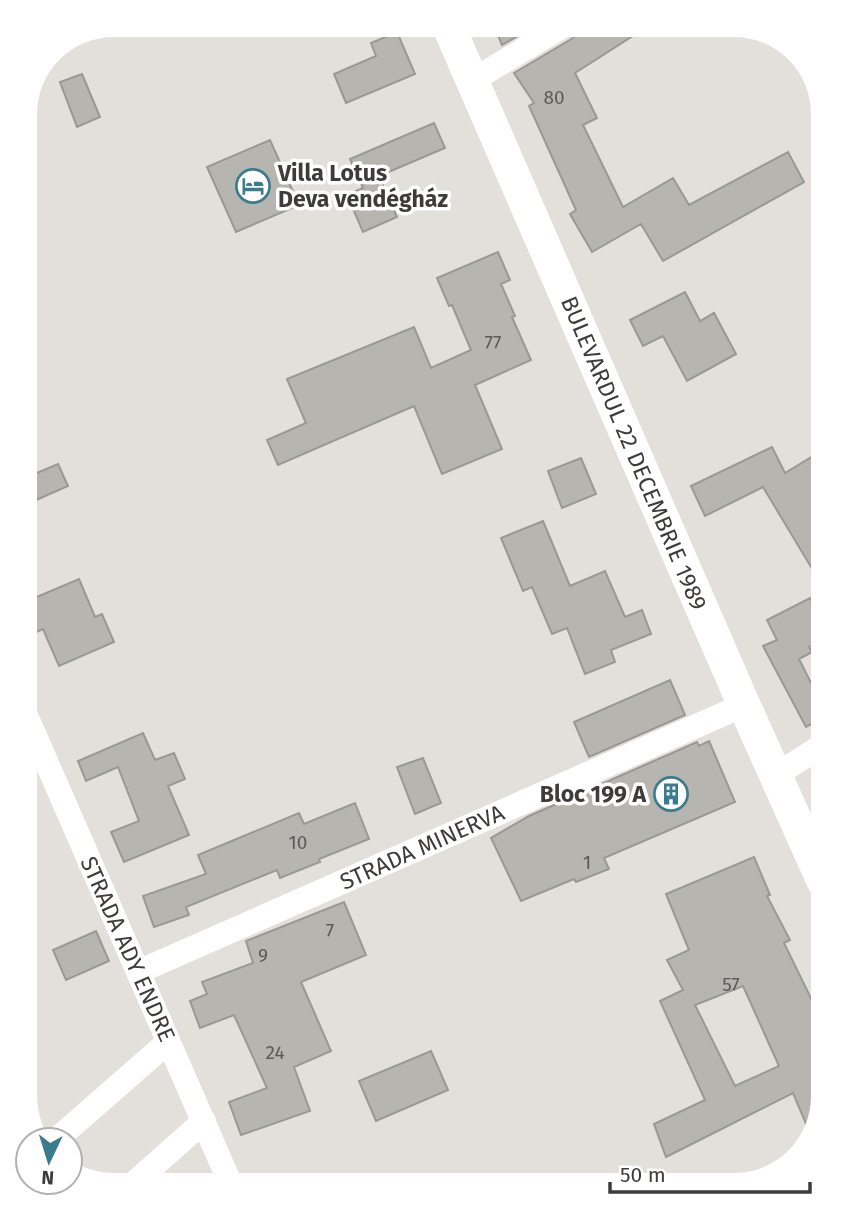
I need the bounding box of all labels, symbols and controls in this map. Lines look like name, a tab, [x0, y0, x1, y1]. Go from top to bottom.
house number: 80	[543, 86, 565, 109]
place label: Villa Lotus Deva vendégház	[277, 159, 448, 213]
hotel icon: Villa Lotus Deva vendégház	[234, 167, 272, 205]
street label: BULEVARDUL 22 DECEMBRIE 1989	[555, 292, 713, 614]
house number: 77	[485, 331, 501, 354]
building icon: Bloc 199 A	[652, 775, 690, 813]
place label: Bloc 199 A	[540, 780, 646, 808]
street label: STRADA MINERVA	[335, 798, 509, 896]
house number: 10	[289, 831, 307, 854]
house number: 1	[583, 851, 591, 874]
street label: STRADA ADY ENDRE	[75, 852, 181, 1046]
house number: 7	[326, 919, 334, 942]
house number: 9	[258, 944, 268, 967]
house number: 57	[722, 973, 740, 996]
house number: 24	[265, 1041, 285, 1064]
north arrow	[14, 1126, 84, 1196]
scale bar	[610, 1150, 810, 1194]
text: 50 m	[620, 1162, 666, 1188]
text: N	[41, 1166, 55, 1189]

